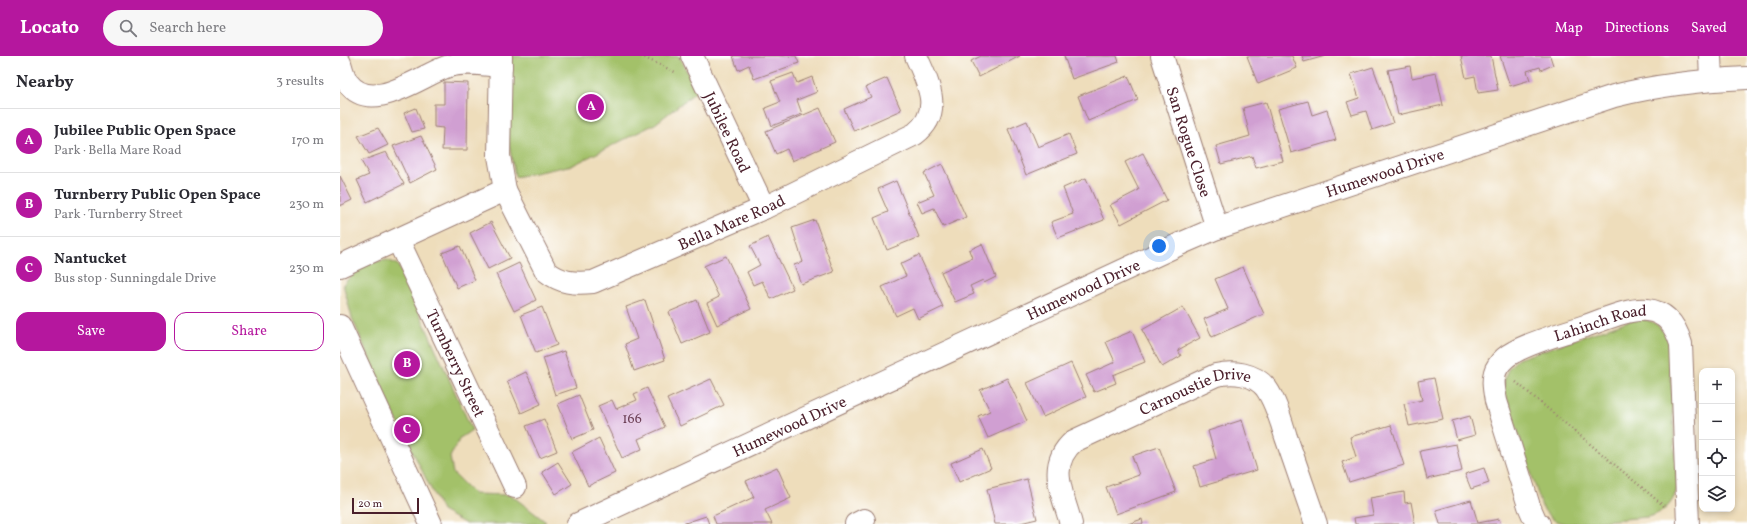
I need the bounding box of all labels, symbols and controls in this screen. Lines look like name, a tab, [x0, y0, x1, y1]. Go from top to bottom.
search box	[103, 10, 383, 46]
text: Locato	[20, 15, 79, 41]
icon: search	[117, 17, 139, 39]
text: Search here	[149, 18, 226, 39]
text: Map	[1555, 19, 1583, 38]
text: Directions	[1605, 19, 1669, 38]
text: Saved	[1691, 19, 1727, 38]
text: Nearby	[16, 71, 74, 94]
text: 3 results	[276, 73, 324, 91]
street label: San Rogue Close	[1160, 84, 1215, 200]
street label: Jubilee Road	[698, 89, 755, 177]
pin: A	[578, 92, 604, 122]
text: Jubilee Public Open Space	[54, 121, 236, 142]
text: A	[24, 132, 34, 150]
text: 170 m	[291, 132, 324, 150]
text: Park · Bella Mare Road	[54, 142, 182, 160]
street label: Humewood Drive	[1323, 144, 1447, 204]
text: Turnberry Public Open Space	[54, 185, 261, 206]
street label: Bella Mare Road	[675, 190, 789, 257]
text: B	[25, 196, 33, 214]
text: 230 m	[289, 196, 324, 214]
text: Park · Turnberry Street	[54, 206, 183, 224]
your location	[1149, 236, 1169, 256]
text: Nantucket	[54, 249, 127, 270]
street label: Humewood Drive	[1023, 255, 1144, 327]
text: C	[25, 260, 33, 278]
text: 230 m	[289, 260, 324, 278]
text: Bus stop · Sunningdale Drive	[54, 270, 216, 288]
street label: Lahinch Road	[1551, 301, 1647, 348]
street label: Turnberry Street	[419, 306, 490, 422]
button: Save	[16, 312, 166, 351]
button: Share	[174, 312, 324, 351]
pin: B	[394, 349, 420, 379]
street label: Carnoustie Drive	[1136, 364, 1254, 422]
map controls	[1699, 368, 1735, 512]
button: +	[1699, 368, 1735, 404]
street label: Humewood Drive	[730, 392, 851, 464]
button: −	[1699, 404, 1735, 440]
house number: 166	[622, 410, 642, 429]
pin: C	[394, 415, 420, 445]
button: locate	[1699, 440, 1735, 476]
button: layers	[1699, 476, 1735, 512]
scale bar	[352, 496, 419, 515]
text: 20 m	[358, 497, 382, 512]

